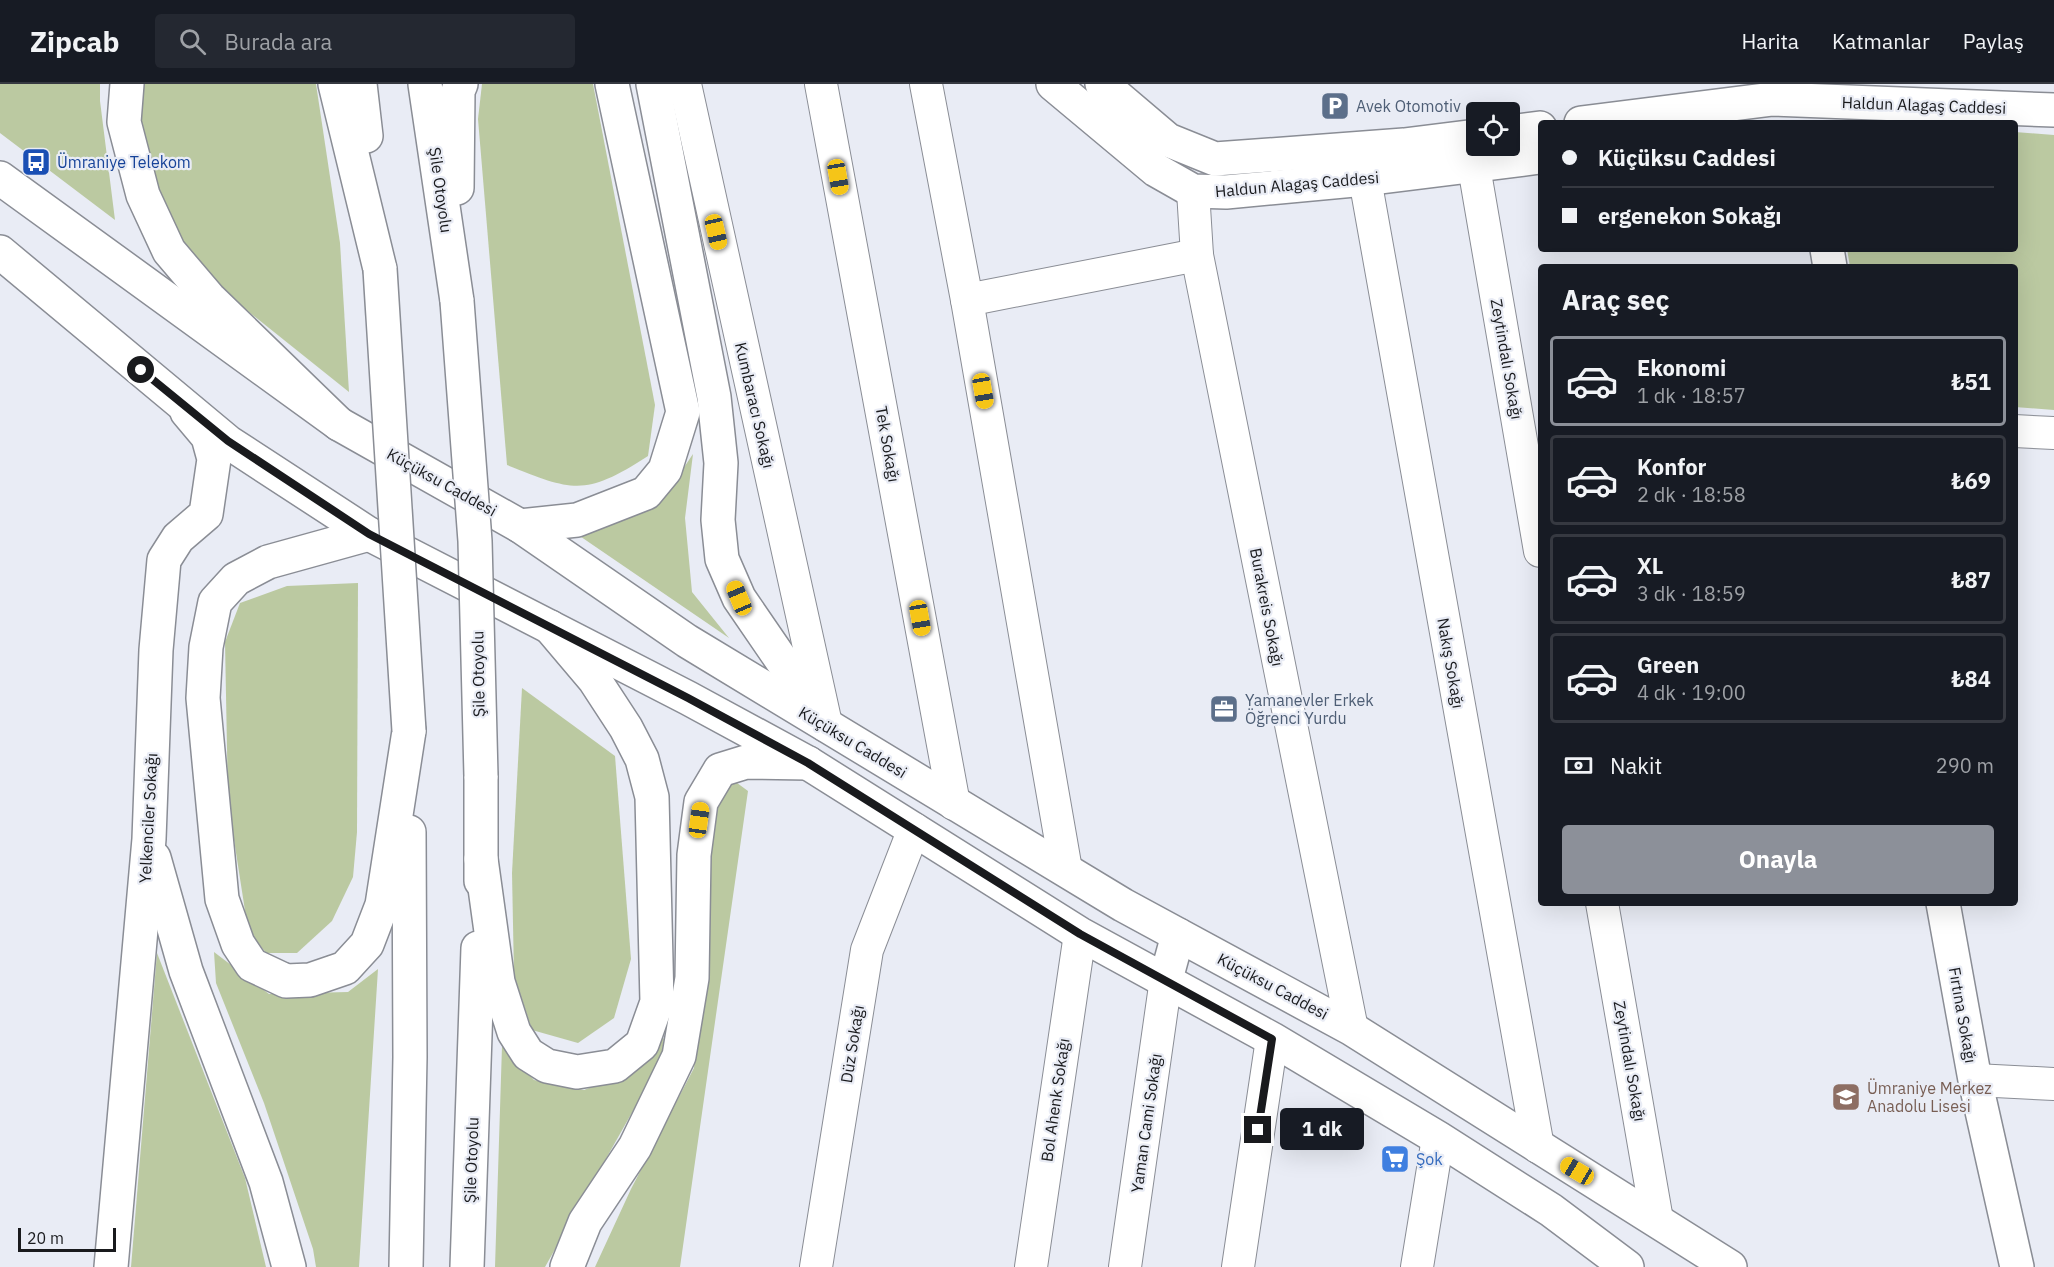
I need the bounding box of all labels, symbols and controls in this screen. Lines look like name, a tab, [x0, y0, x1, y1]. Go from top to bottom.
search box	[155, 14, 575, 68]
text: Zipcab	[30, 23, 119, 60]
icon: search	[176, 25, 209, 58]
text: Burada ara	[224, 27, 332, 56]
text: Harita	[1741, 27, 1799, 55]
text: Katmanlar	[1832, 27, 1930, 55]
text: Paylaş	[1963, 27, 2024, 55]
parking icon: Avek Otomotiv	[1319, 90, 1351, 122]
street label: Haldun Alagaş Caddesi	[1841, 92, 2007, 118]
place label: Avek Otomotiv	[1356, 96, 1461, 116]
map controls	[1466, 102, 1520, 156]
button: locate	[1466, 102, 1520, 156]
text: Küçüksu Caddesi	[1598, 143, 1776, 172]
bus stop icon: Ümraniye Telekom	[20, 146, 52, 178]
street label: Şile Otoyolu	[425, 146, 457, 234]
place label: Ümraniye Telekom	[57, 152, 191, 172]
car	[826, 158, 850, 196]
street label: Haldun Alagaş Caddesi	[1214, 167, 1380, 201]
text: ergenekon Sokağı	[1598, 201, 1782, 230]
car	[703, 212, 729, 252]
text: Araç seç	[1562, 282, 1669, 317]
street label: Zeytindalı Sokağı	[1487, 297, 1527, 421]
street label: Kumbaracı Sokağı	[731, 340, 779, 470]
text: Ekonomi	[1637, 353, 1726, 382]
icon: car	[1565, 354, 1619, 408]
route start	[127, 356, 154, 383]
text: ₺51	[1951, 367, 1991, 396]
car	[971, 372, 995, 410]
text: 1 dk · 18:57	[1637, 382, 1746, 409]
street label: Tek Sokağı	[871, 404, 905, 484]
street label: Küçüksu Caddesi	[383, 443, 501, 521]
text: Konfor	[1637, 452, 1706, 481]
icon: car	[1565, 453, 1619, 507]
text: ₺69	[1951, 466, 1991, 495]
text: 2 dk · 18:58	[1637, 481, 1746, 508]
street label: Burakreis Sokağı	[1246, 546, 1288, 668]
text: XL	[1637, 551, 1663, 580]
icon: car	[1565, 552, 1619, 606]
text: ₺87	[1951, 565, 1991, 594]
car	[724, 578, 754, 618]
text: 3 dk · 18:59	[1637, 580, 1746, 607]
car	[908, 599, 932, 637]
street label: Nakış Sokağı	[1433, 616, 1469, 710]
street label: Şile Otoyolu	[467, 631, 489, 717]
text: Green	[1637, 650, 1699, 679]
icon: car	[1565, 651, 1619, 705]
text: ₺84	[1951, 664, 1991, 693]
text: 4 dk · 19:00	[1637, 679, 1746, 706]
place label: Yamanevler Erkek Öğrenci Yurdu	[1245, 690, 1374, 728]
office icon: Yamanevler Erkek Öğrenci Yurdu	[1208, 693, 1240, 725]
street label: Küçüksu Caddesi	[795, 702, 911, 782]
icon: cash	[1562, 749, 1595, 782]
text: Nakit	[1610, 751, 1662, 780]
street label: Yelkenciler Sokağı	[135, 752, 161, 884]
text: 290 m	[1936, 752, 1994, 779]
car	[688, 801, 710, 839]
button: Onayla	[1562, 825, 1994, 894]
street label: Küçüksu Caddesi	[1214, 948, 1332, 1024]
street label: Fırtına Sokağı	[1945, 965, 1981, 1065]
street label: Zeytindalı Sokağı	[1610, 999, 1650, 1123]
street label: Düz Sokağı	[836, 1004, 868, 1084]
street label: Bol Ahenk Sokağı	[1036, 1037, 1074, 1163]
street label: Yaman Cami Sokağı	[1126, 1052, 1166, 1194]
place label: Ümraniye Merkez Anadolu Lisesi	[1867, 1078, 1992, 1116]
school or university icon: Ümraniye Merkez Anadolu Lisesi	[1830, 1081, 1862, 1113]
callout: 1 dk	[1279, 1109, 1363, 1151]
text: 1 dk	[1302, 1115, 1342, 1142]
route end	[1244, 1116, 1271, 1143]
street label: Şile Otoyolu	[460, 1117, 482, 1203]
supermarket icon: Şok	[1379, 1143, 1411, 1175]
place label: Şok	[1416, 1149, 1443, 1169]
car	[1557, 1154, 1597, 1188]
scale bar	[18, 1225, 116, 1252]
text: 20 m	[27, 1228, 64, 1248]

